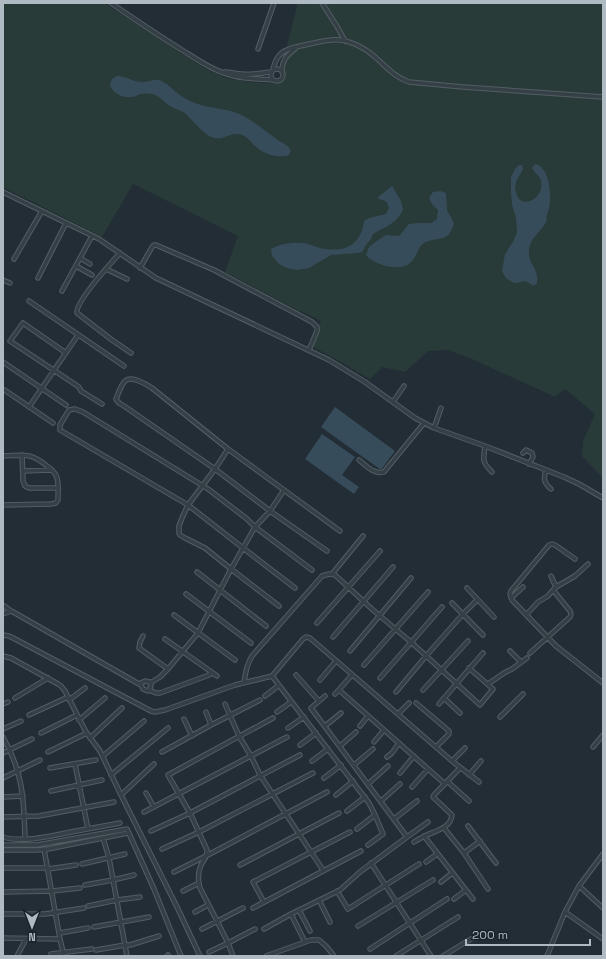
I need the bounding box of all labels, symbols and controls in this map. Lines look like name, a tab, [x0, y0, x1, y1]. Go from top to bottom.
north arrow	[12, 907, 52, 947]
scale bar	[466, 921, 590, 947]
text: 200 m	[472, 927, 508, 943]
text: N	[28, 930, 36, 944]

